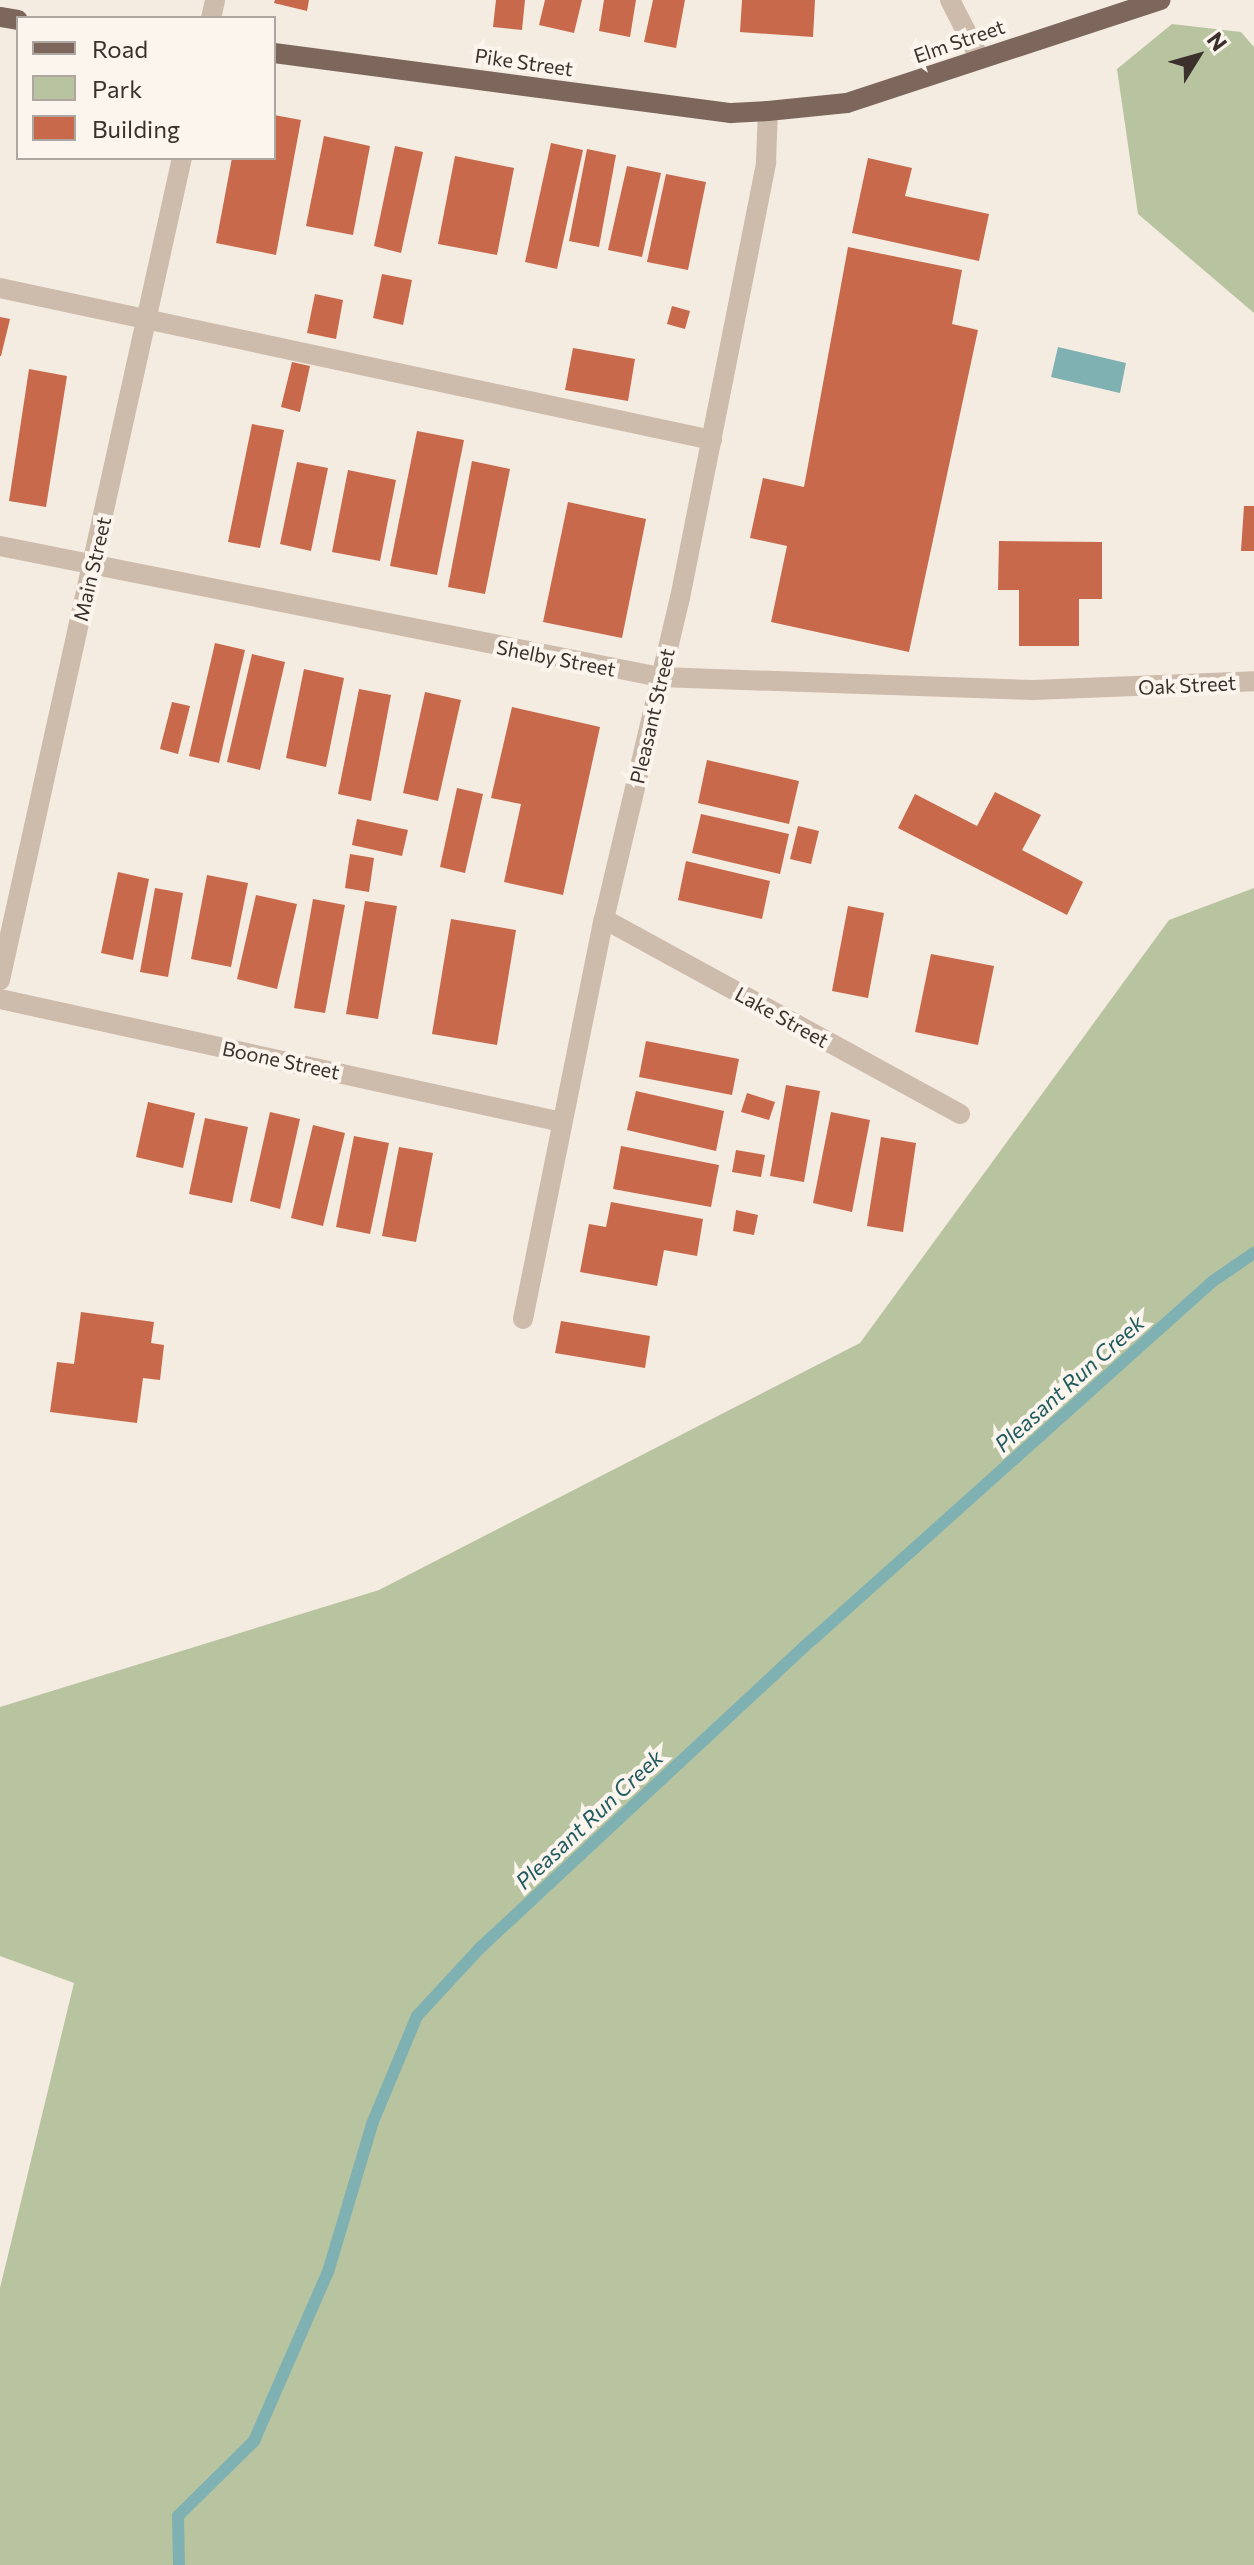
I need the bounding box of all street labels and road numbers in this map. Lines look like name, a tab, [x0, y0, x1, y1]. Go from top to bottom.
street label: Elm Street	[910, 14, 1008, 68]
street label: Pike Street	[473, 43, 575, 81]
street label: Main Street	[68, 514, 116, 624]
street label: Shelby Street	[494, 635, 618, 681]
street label: Pleasant Street	[625, 646, 679, 786]
street label: Oak Street	[1137, 670, 1237, 700]
street label: Lake Street	[731, 981, 833, 1053]
street label: Boone Street	[220, 1036, 342, 1084]

